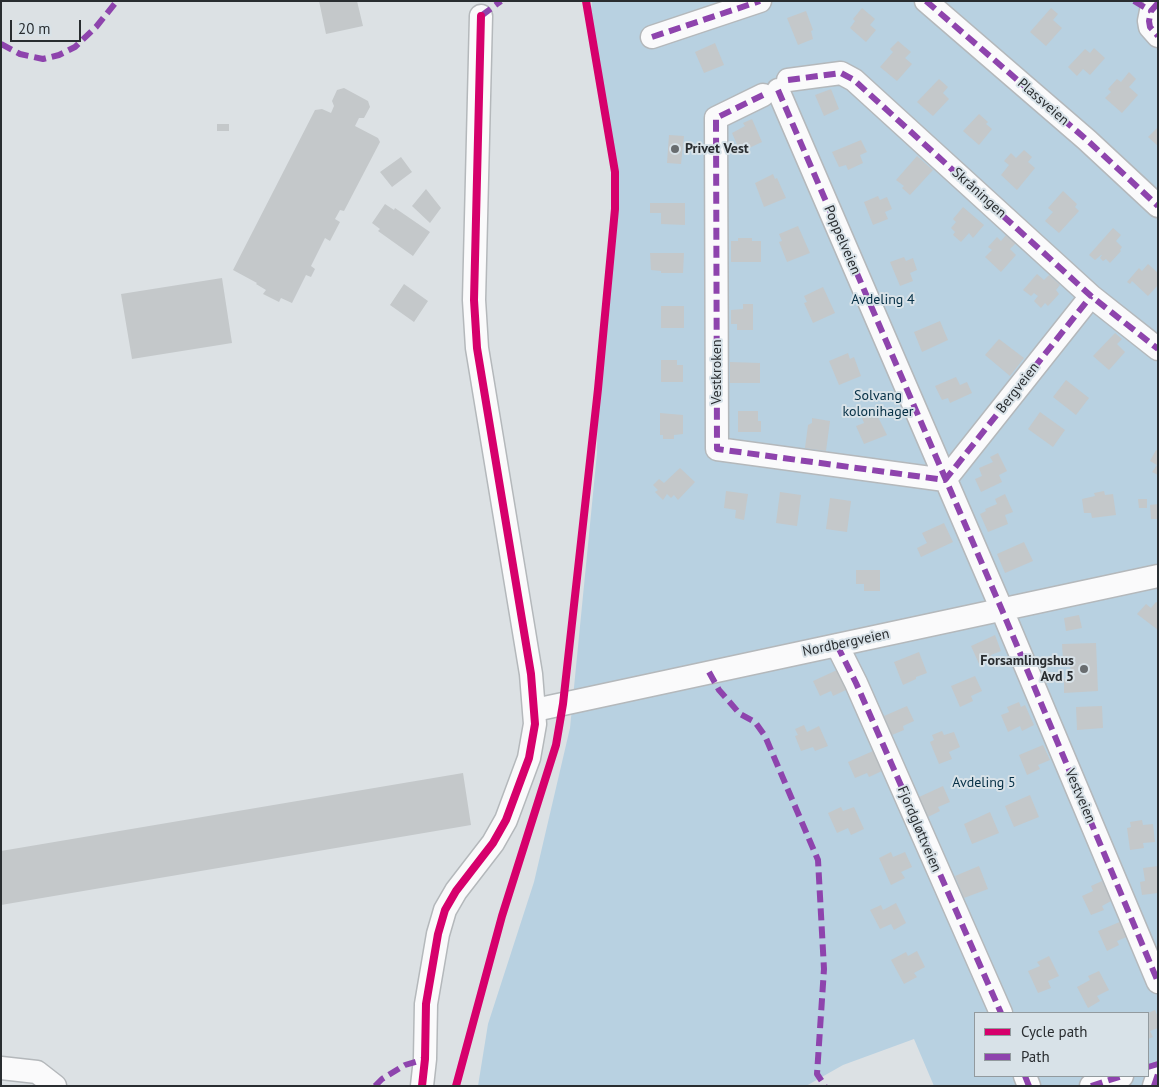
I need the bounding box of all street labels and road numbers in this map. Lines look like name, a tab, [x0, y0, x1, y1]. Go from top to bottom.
street label: Plassveien	[1014, 75, 1072, 129]
street label: Skråningen	[948, 164, 1010, 222]
street label: Poppelveien	[820, 203, 864, 277]
street label: Vestkroken	[709, 339, 725, 405]
street label: Bergveien	[993, 359, 1043, 417]
street label: Nordbergveien	[801, 626, 891, 660]
street label: Vestveien	[1061, 766, 1099, 826]
street label: Fjordgløttveien	[893, 784, 945, 874]

